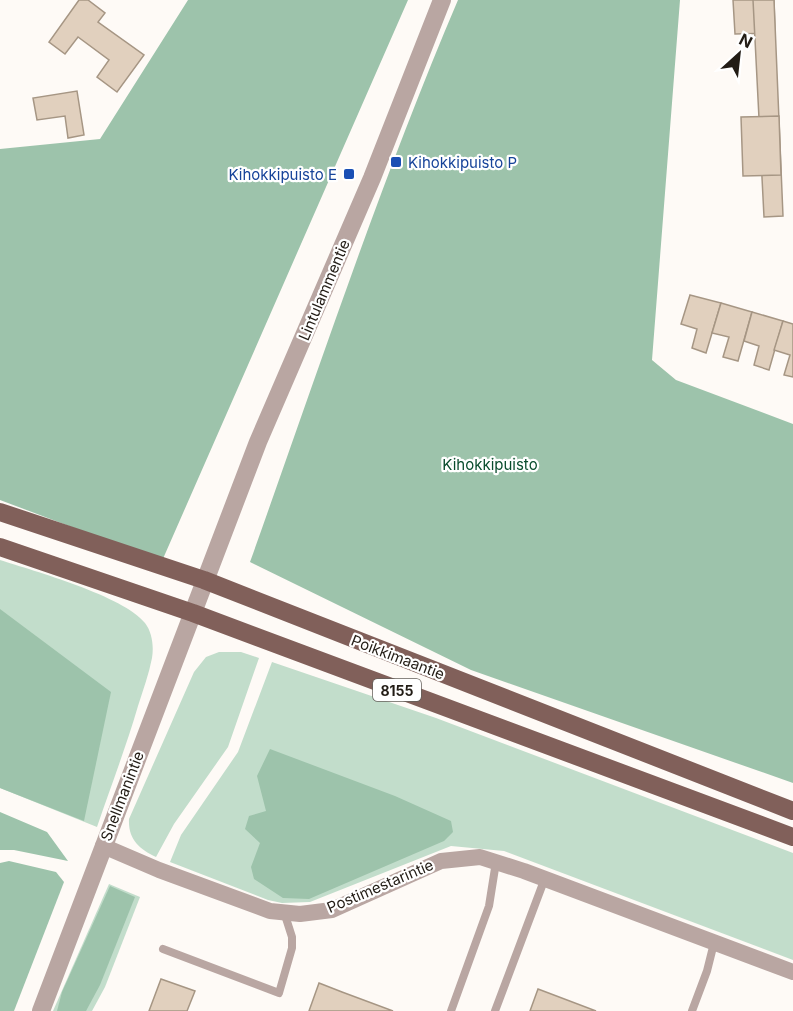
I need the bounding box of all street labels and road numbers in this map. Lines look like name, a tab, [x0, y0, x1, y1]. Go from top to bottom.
street label: Lintulammentie	[294, 237, 354, 343]
street label: Poikkimaantie	[349, 631, 447, 683]
road number: 8155	[373, 679, 421, 701]
street label: Snellmanintie	[96, 748, 148, 844]
street label: Postimestarintie	[324, 855, 436, 917]

